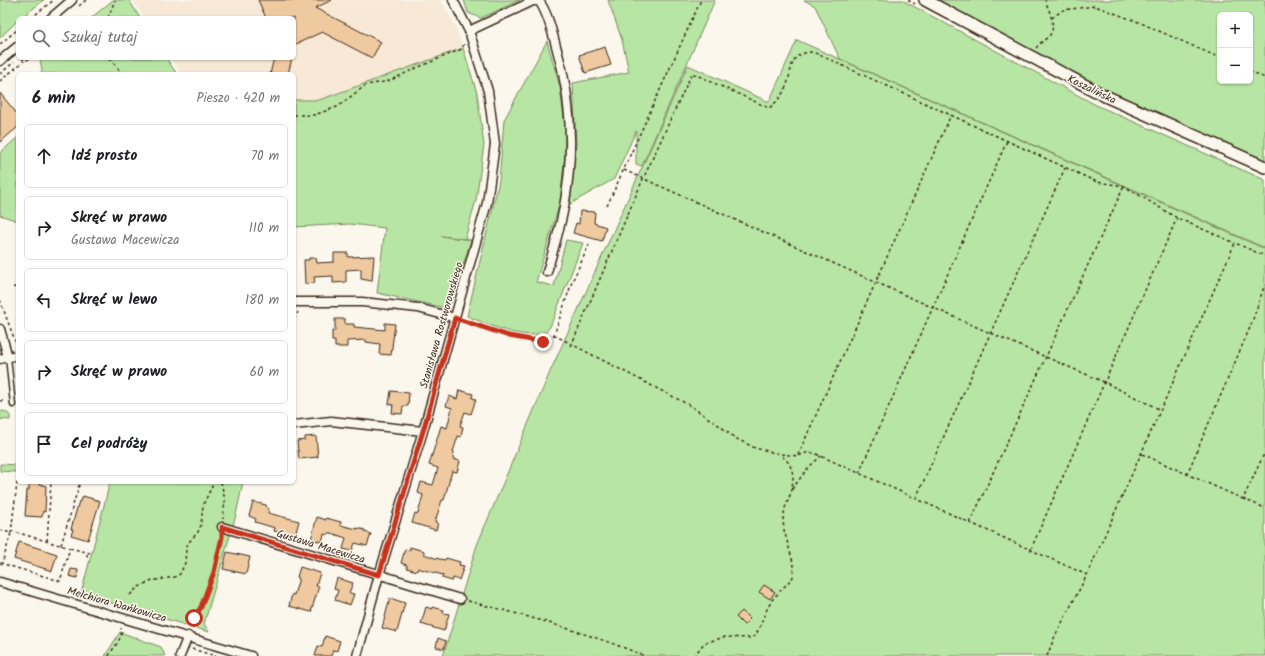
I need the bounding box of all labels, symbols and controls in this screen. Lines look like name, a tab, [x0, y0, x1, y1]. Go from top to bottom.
map controls	[1217, 12, 1253, 84]
button: +	[1217, 12, 1253, 48]
search box	[16, 16, 296, 60]
text: Szukaj tutaj	[62, 26, 137, 50]
icon: search	[30, 27, 52, 49]
button: −	[1217, 48, 1253, 84]
street label: Koszalińska	[1064, 70, 1119, 109]
text: 6 min	[32, 85, 76, 112]
text: Pieszo · 420 m	[197, 88, 280, 109]
text: Idź prosto	[71, 144, 137, 168]
icon: ahead	[33, 145, 55, 167]
text: 70 m	[251, 146, 279, 167]
text: Skręć w prawo	[71, 206, 167, 230]
icon: right	[33, 217, 55, 239]
text: 110 m	[249, 218, 279, 239]
text: Gustawa Macewicza	[71, 230, 179, 251]
street label: Stanisława Rostworowskiego	[415, 260, 469, 391]
text: Skręć w lewo	[71, 288, 157, 312]
icon: left	[33, 289, 55, 311]
text: 180 m	[245, 290, 279, 311]
route end	[534, 333, 552, 351]
text: Skręć w prawo	[71, 360, 167, 384]
icon: right	[33, 361, 55, 383]
text: 60 m	[250, 362, 279, 383]
text: Cel podróży	[71, 432, 147, 456]
icon: arrive	[33, 433, 55, 455]
street label: Gustawa Macewicza	[274, 525, 367, 569]
street label: Melchiora Wańkowicza	[65, 582, 169, 628]
route start	[185, 609, 203, 627]

